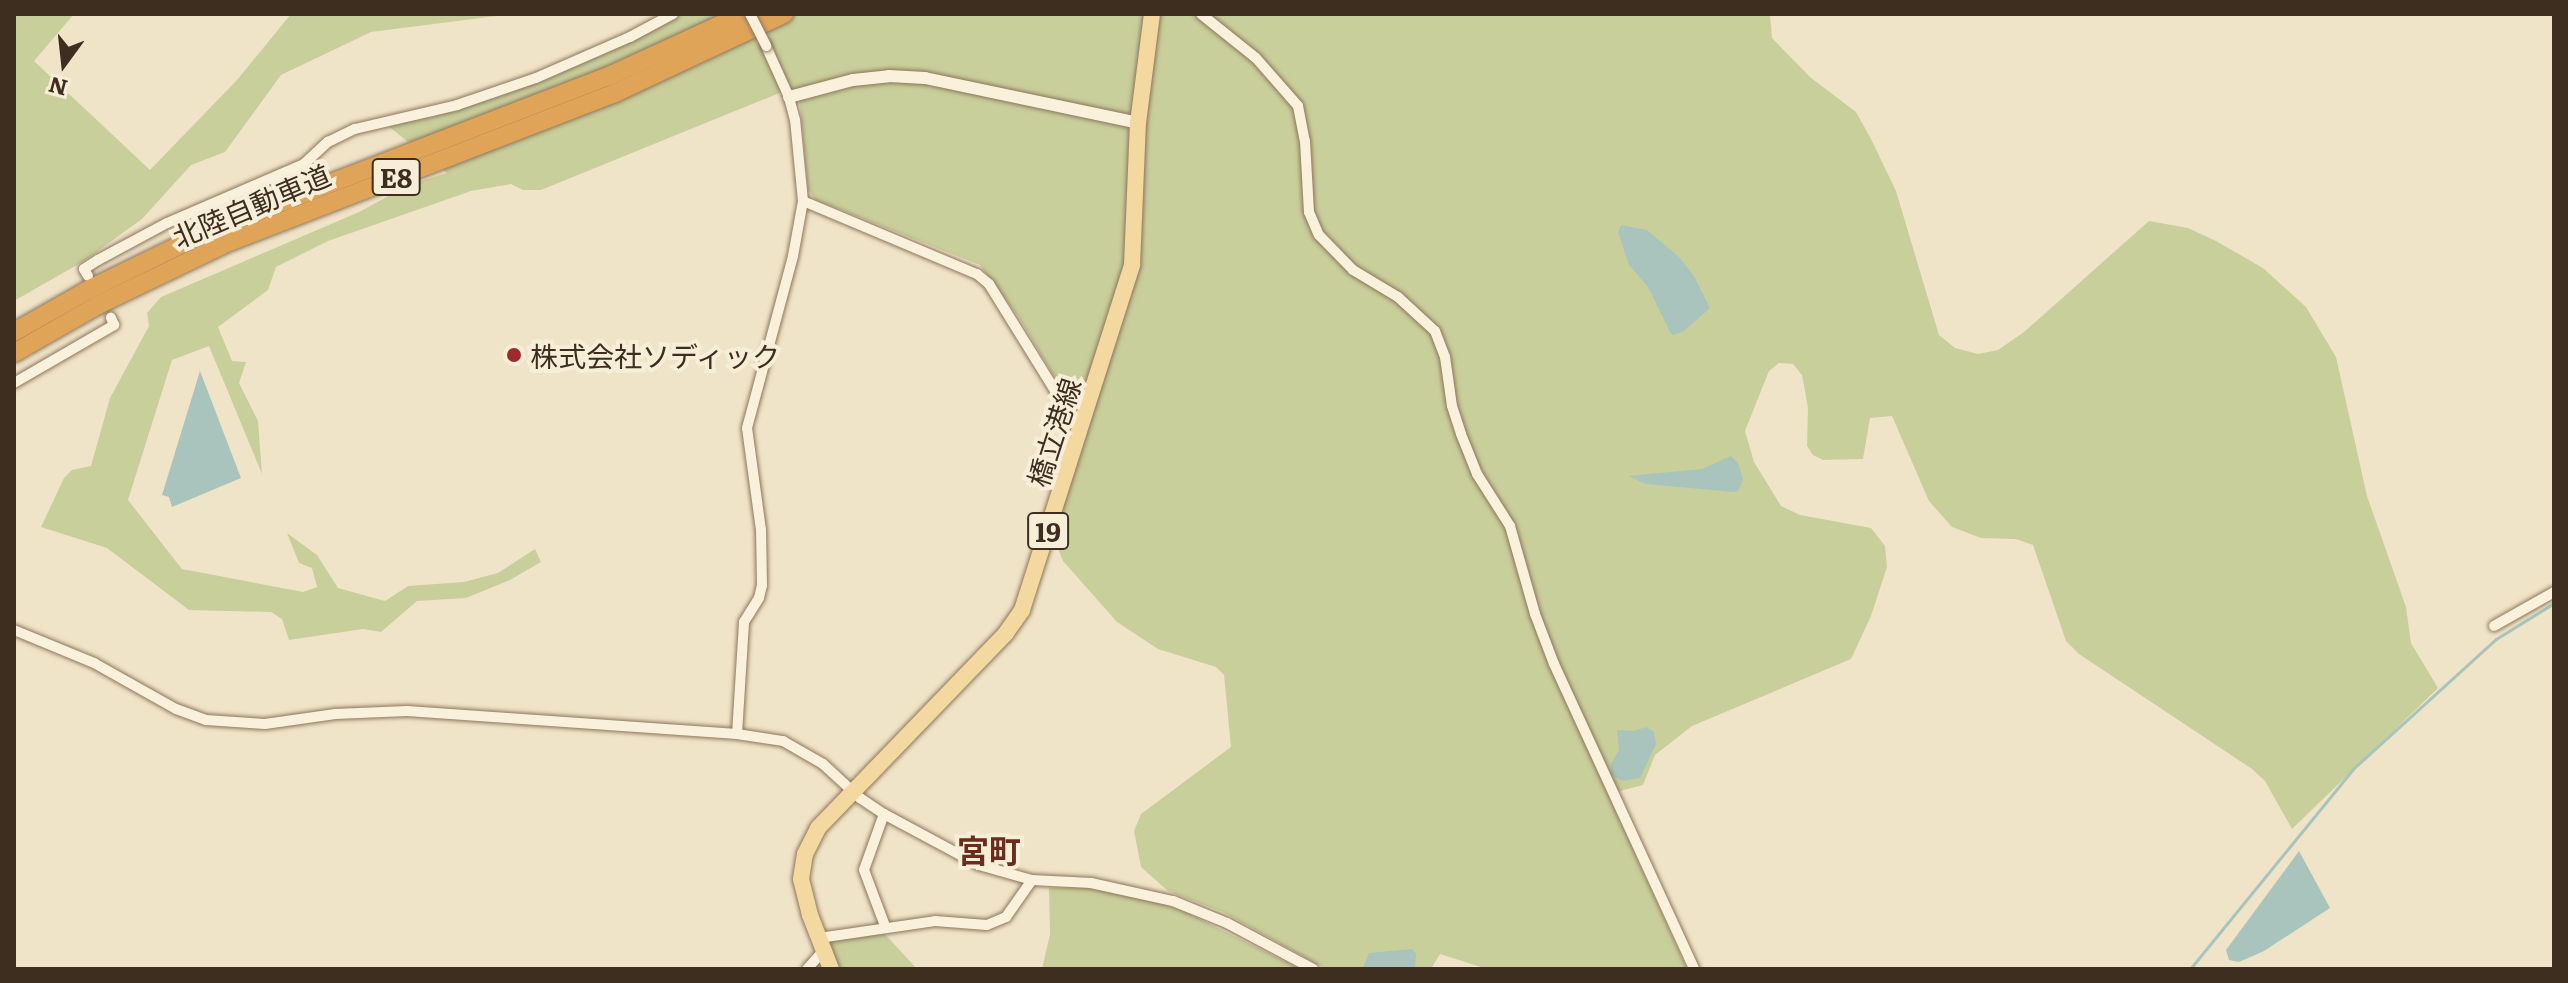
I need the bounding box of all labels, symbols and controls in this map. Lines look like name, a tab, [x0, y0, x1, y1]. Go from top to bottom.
north arrow	[24, 24, 104, 104]
text: N	[44, 69, 71, 106]
road number: E8	[370, 155, 422, 199]
street label: 北陸自動車道	[167, 157, 335, 253]
place label: 株式会社ソディック	[530, 338, 782, 372]
marker: 株式会社ソディック	[505, 346, 523, 364]
street label: 橋立港線	[1020, 374, 1086, 490]
road number: 19	[1026, 509, 1070, 553]
district label: 宮町	[957, 830, 1021, 868]

